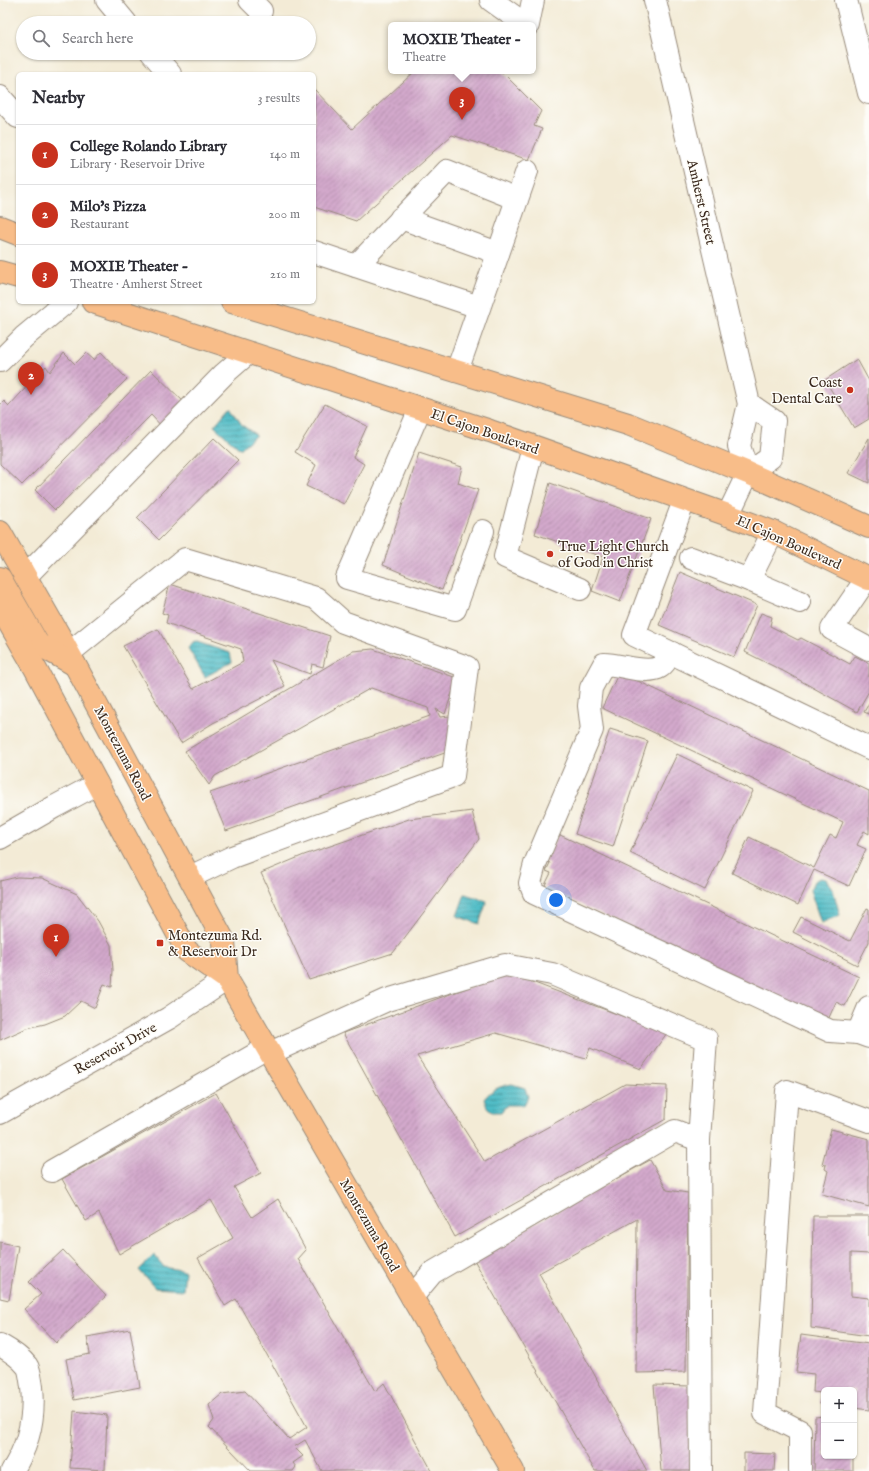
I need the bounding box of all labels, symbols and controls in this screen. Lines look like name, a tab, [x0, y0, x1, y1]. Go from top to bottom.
search box	[16, 16, 316, 60]
popup	[388, 22, 536, 74]
icon: search	[30, 27, 52, 49]
text: Search here	[62, 29, 133, 48]
text: MOXIE Theater -	[403, 30, 521, 49]
text: Theatre	[403, 49, 446, 66]
pin: 3	[449, 87, 475, 120]
text: Nearby	[32, 88, 85, 109]
text: 3 results	[258, 90, 300, 107]
text: College Rolando Library	[70, 137, 227, 156]
text: 1	[43, 146, 47, 163]
text: 140 m	[270, 146, 300, 163]
text: Library · Reservoir Drive	[70, 156, 205, 173]
street label: Amherst Street	[682, 157, 720, 247]
text: Milo's Pizza	[70, 197, 146, 216]
text: 2	[42, 206, 48, 223]
text: 200 m	[268, 206, 300, 223]
text: Restaurant	[70, 216, 129, 233]
text: MOXIE Theater -	[70, 257, 188, 276]
text: 3	[43, 266, 47, 283]
text: 210 m	[270, 266, 300, 283]
text: Theatre · Amherst Street	[70, 276, 202, 293]
pin: 2	[18, 362, 44, 395]
place label: Coast Dental Care	[772, 374, 843, 408]
marker: Coast Dental Care	[845, 385, 855, 395]
street label: El Cajon Boulevard	[428, 405, 542, 459]
street label: El Cajon Boulevard	[733, 512, 844, 574]
place label: True Light Church of God in Christ	[558, 538, 669, 572]
marker: True Light Church of God in Christ	[545, 549, 555, 559]
street label: Montezuma Road	[90, 703, 155, 804]
your location	[546, 890, 566, 910]
pin: 1	[43, 924, 69, 957]
place label: Montezuma Rd. & Reservoir Dr	[168, 927, 262, 961]
marker: Montezuma Rd. & Reservoir Dr	[155, 938, 165, 948]
street label: Reservoir Drive	[71, 1019, 160, 1079]
street label: Montezuma Road	[335, 1176, 403, 1276]
map controls	[821, 1387, 857, 1459]
button: +	[821, 1387, 857, 1423]
button: −	[821, 1423, 857, 1459]

